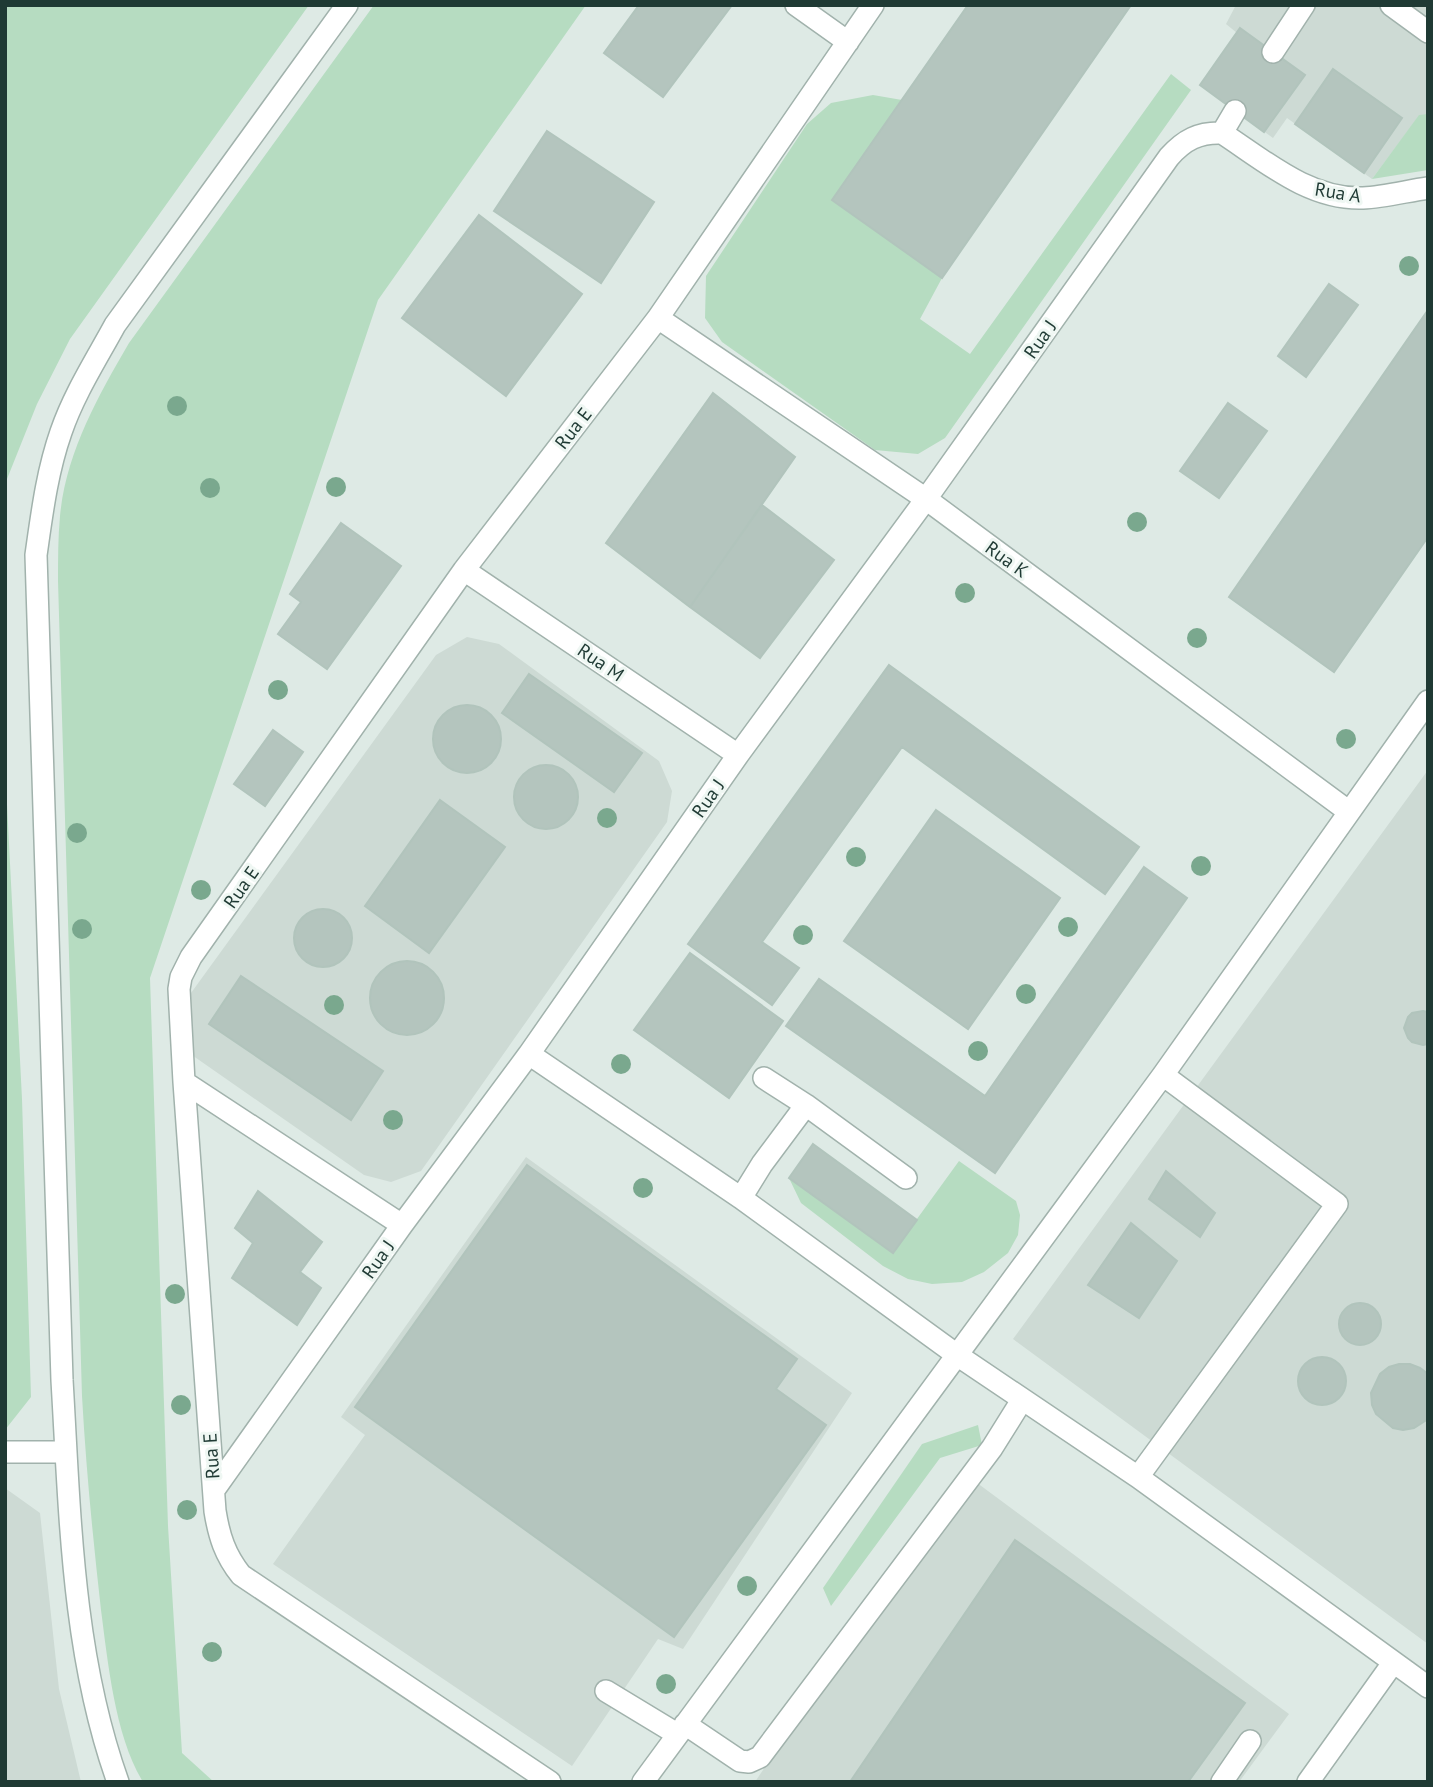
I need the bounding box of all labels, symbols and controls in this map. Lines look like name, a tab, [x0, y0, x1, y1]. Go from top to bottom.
street label: Rua A	[1313, 177, 1363, 207]
street label: Rua J	[1018, 315, 1062, 363]
street label: Rua E	[549, 402, 597, 454]
street label: Rua K	[981, 535, 1033, 583]
street label: Rua M	[573, 638, 629, 686]
street label: Rua J	[686, 774, 730, 822]
street label: Rua E	[218, 861, 264, 913]
street label: Rua J	[356, 1235, 400, 1283]
street label: Rua E	[197, 1432, 225, 1480]

